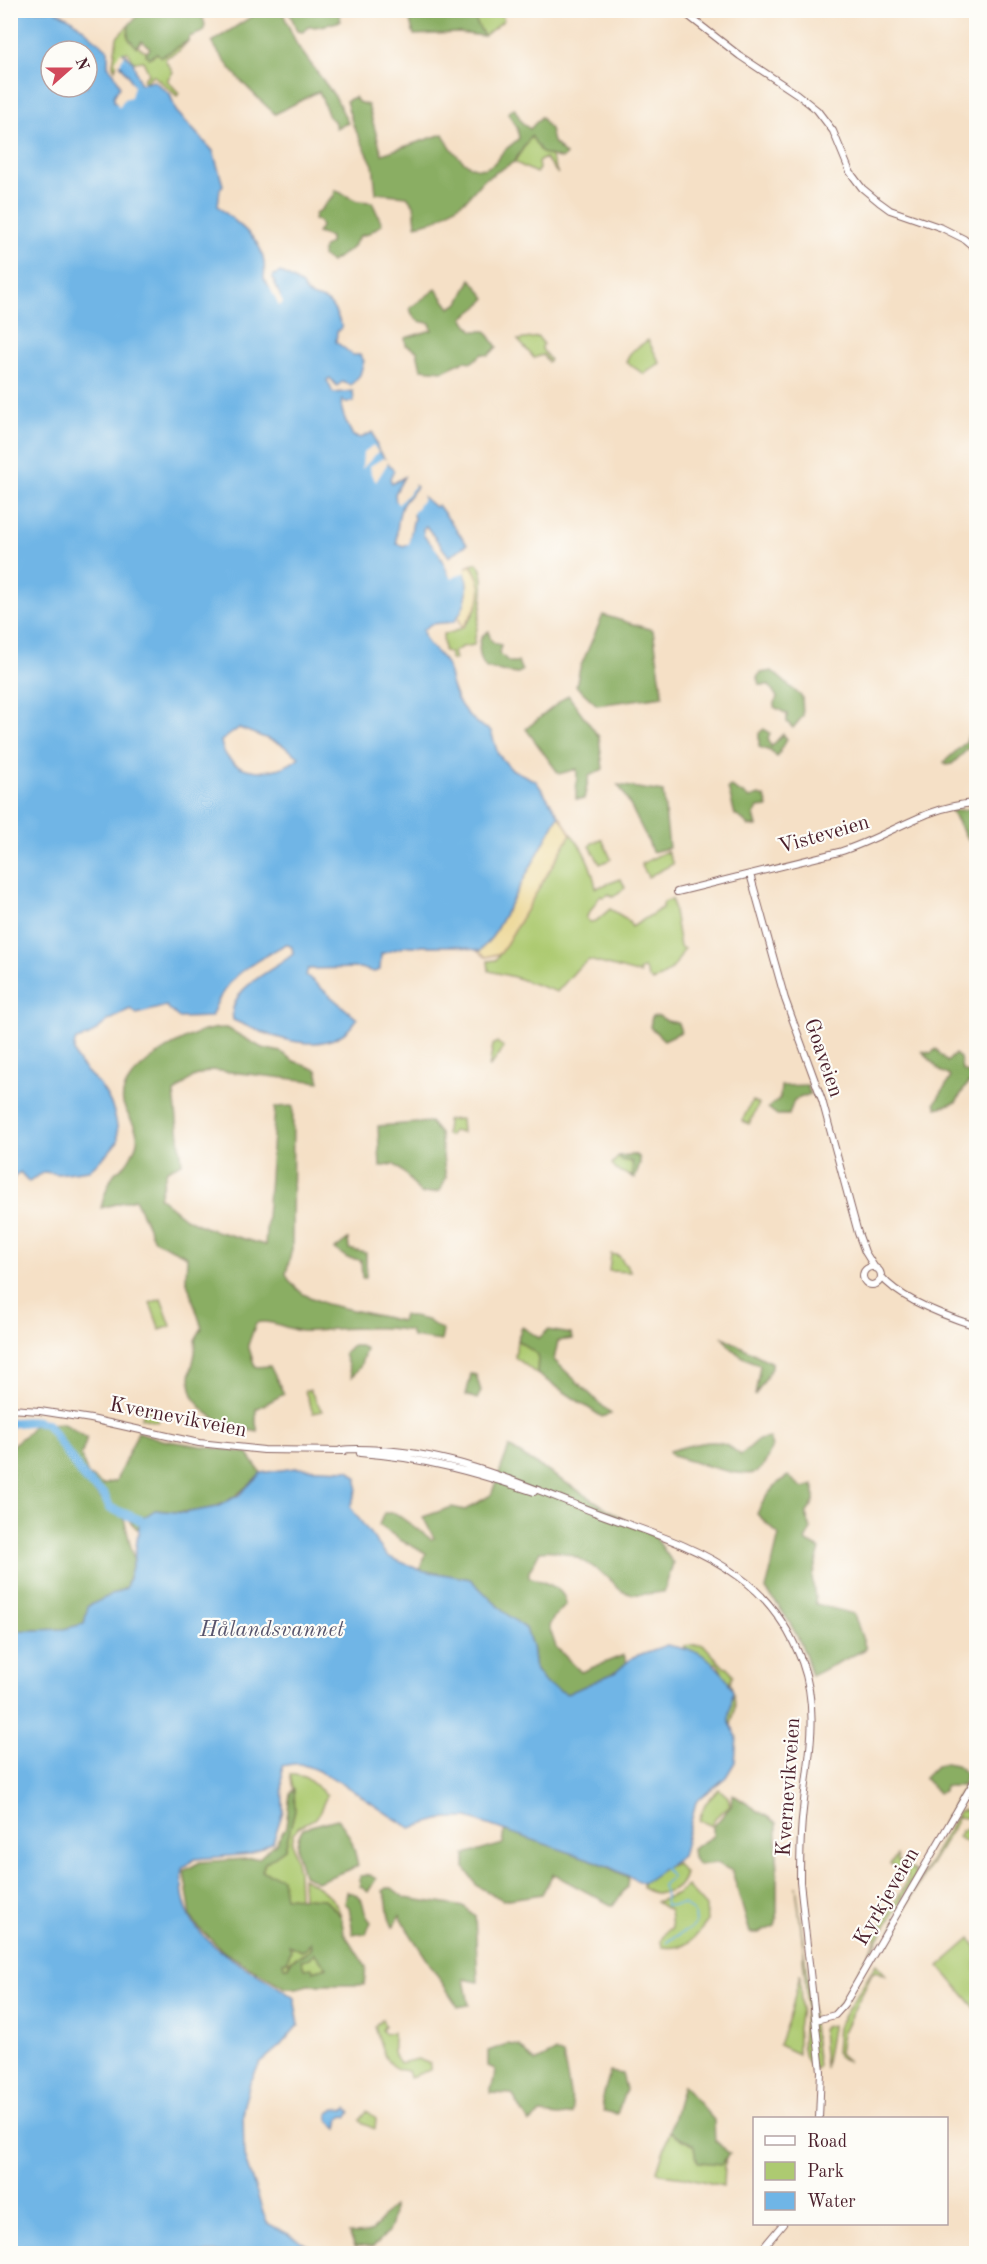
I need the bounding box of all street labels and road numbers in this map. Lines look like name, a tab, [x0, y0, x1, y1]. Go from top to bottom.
street label: Visteveien	[776, 812, 872, 858]
street label: Goaveien	[800, 1016, 846, 1100]
street label: Kvernevikveien	[108, 1394, 248, 1442]
street label: Kvernevikveien	[774, 1717, 804, 1857]
street label: Kyrkjeveien	[851, 1844, 923, 1950]

